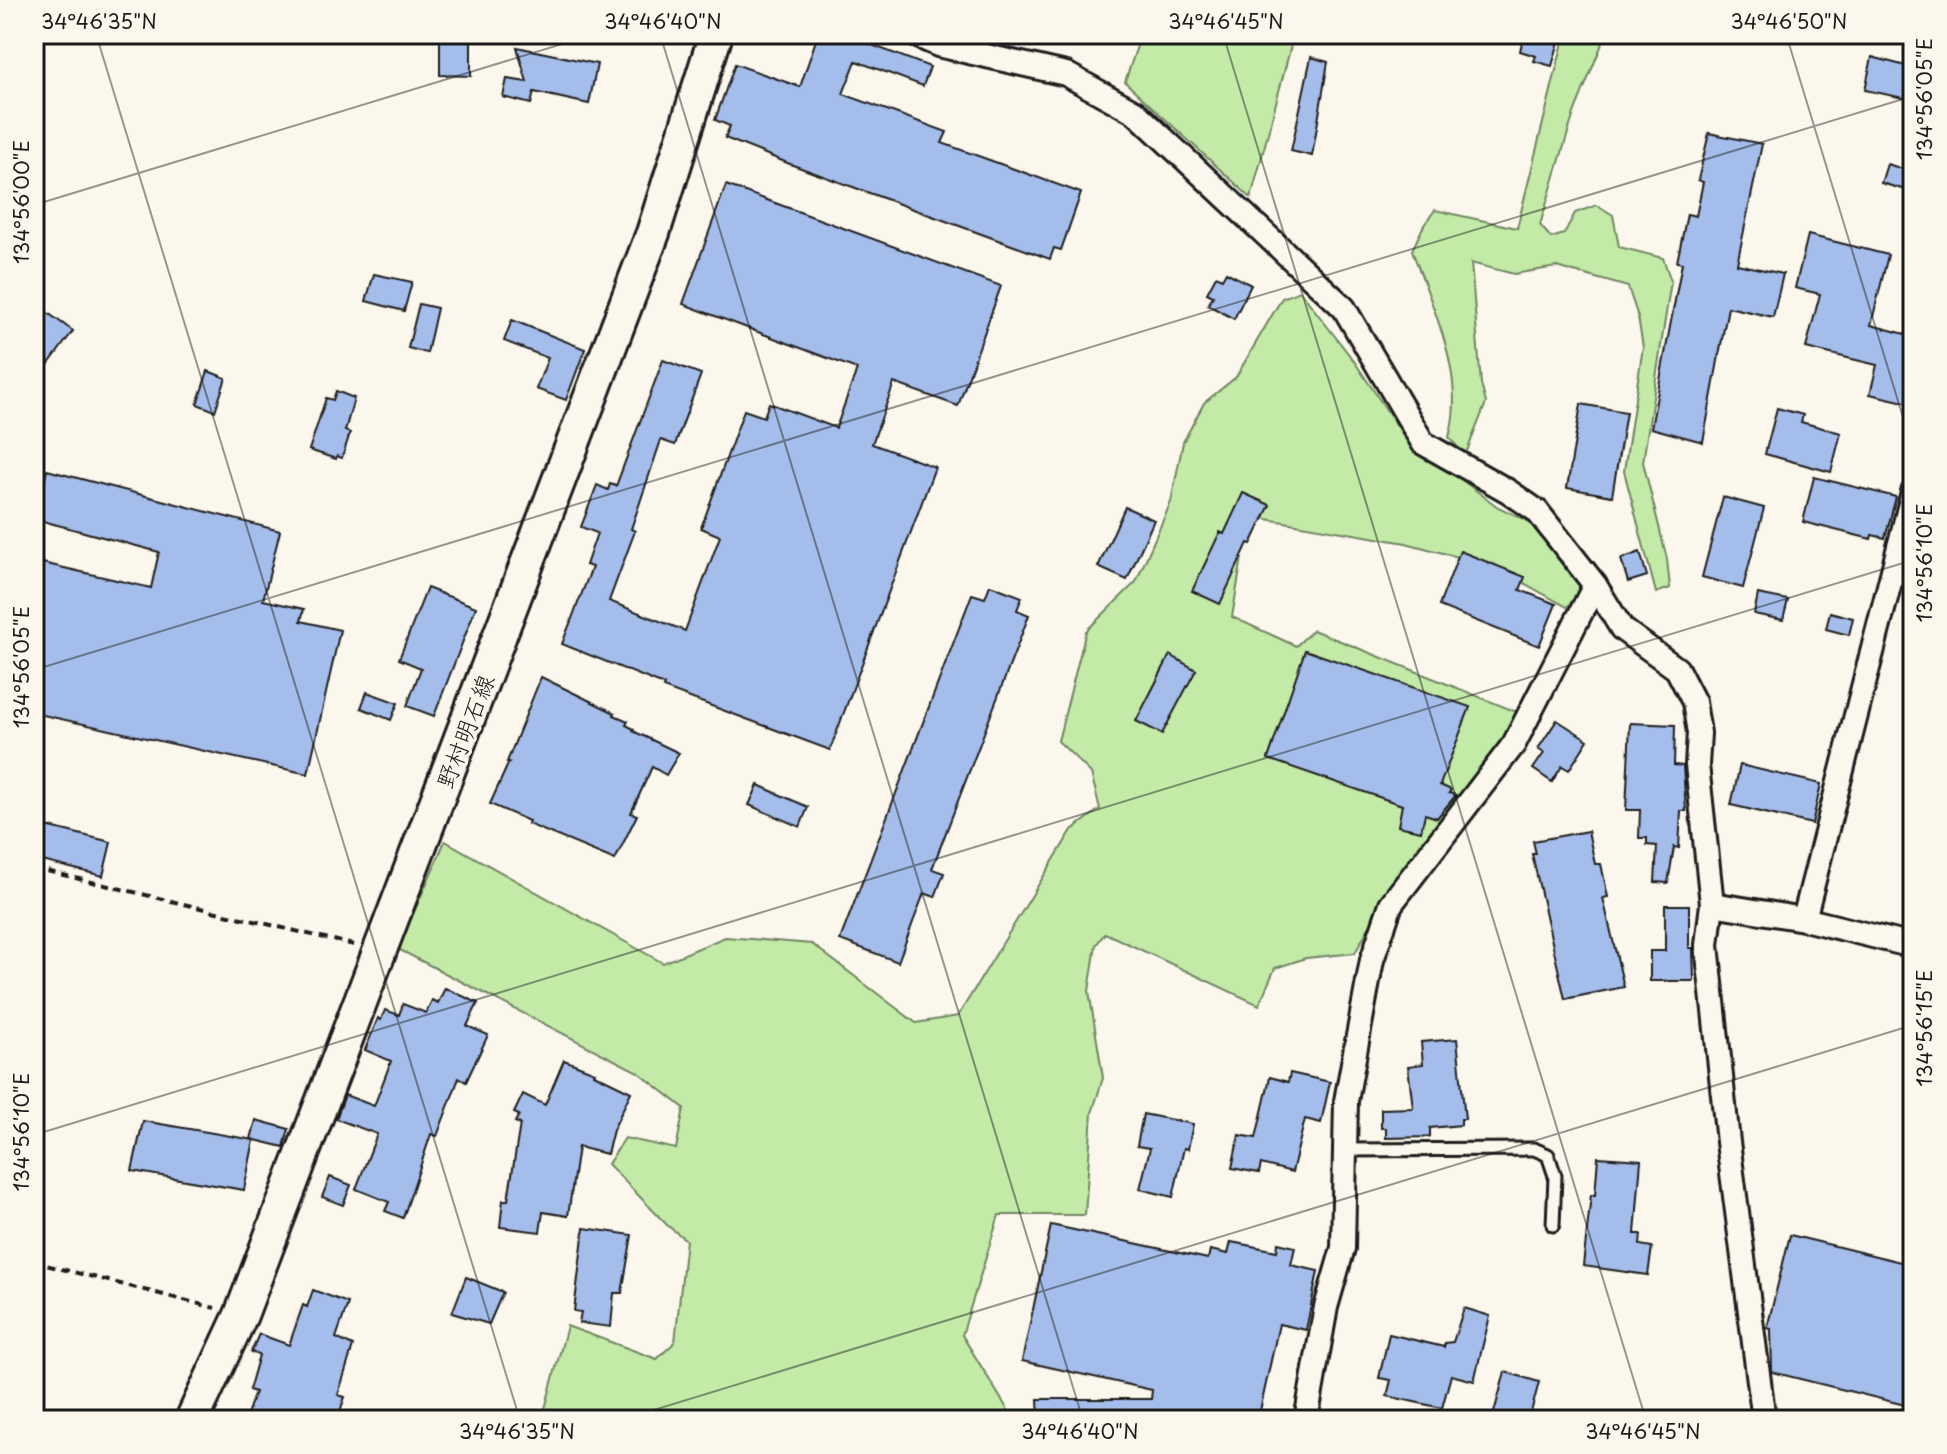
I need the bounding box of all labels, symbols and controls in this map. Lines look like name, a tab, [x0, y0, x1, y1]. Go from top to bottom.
text: 34°46'35"N	[41, 6, 157, 36]
text: 34°46'40"N	[604, 6, 722, 36]
text: 34°46'45"N	[1168, 6, 1284, 36]
text: 34°46'50"N	[1731, 6, 1848, 36]
text: 134°56'05"E	[1909, 38, 1939, 160]
text: 134°56'00"E	[6, 140, 36, 264]
text: 134°56'10"E	[1909, 504, 1939, 622]
text: 134°56'05"E	[6, 606, 36, 728]
street label: 野村明石線	[426, 669, 502, 793]
text: 134°56'15"E	[1909, 969, 1939, 1087]
text: 134°56'10"E	[6, 1073, 36, 1191]
text: 34°46'35"N	[459, 1416, 575, 1446]
text: 34°46'40"N	[1021, 1416, 1139, 1446]
text: 34°46'45"N	[1585, 1416, 1701, 1446]

